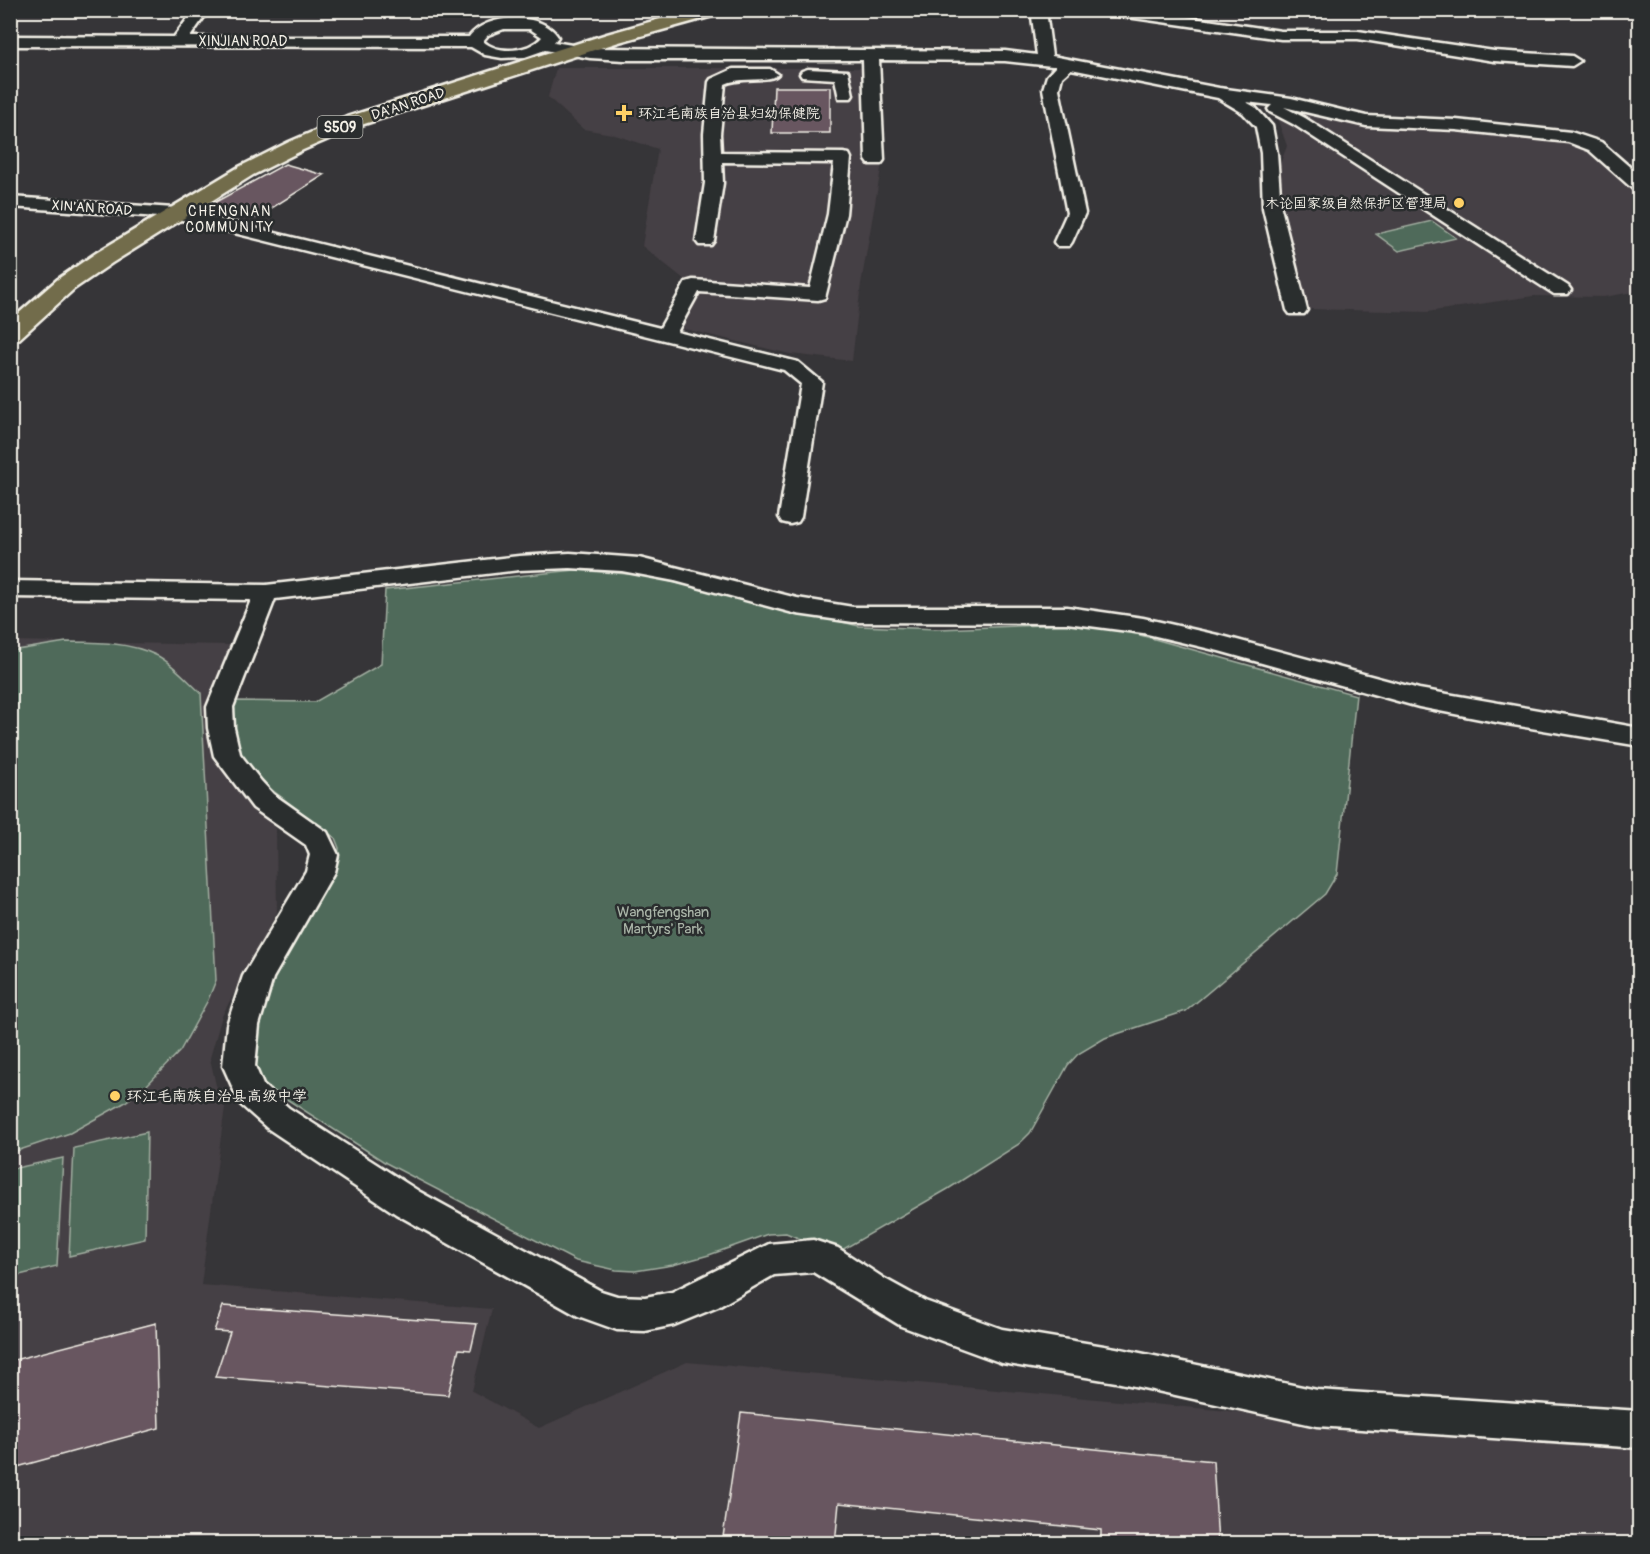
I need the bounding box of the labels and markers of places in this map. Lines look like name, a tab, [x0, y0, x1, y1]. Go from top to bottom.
marker: 环江毛南族自治县妇幼保健院	[615, 104, 633, 122]
place label: 环江毛南族自治县妇幼保健院	[638, 105, 820, 122]
place label: 木论国家级自然保护区管理局	[1265, 195, 1447, 212]
marker: 木论国家级自然保护区管理局	[1452, 196, 1466, 210]
place label: 环江毛南族自治县高级中学	[127, 1087, 307, 1106]
marker: 环江毛南族自治县高级中学	[108, 1089, 122, 1103]

